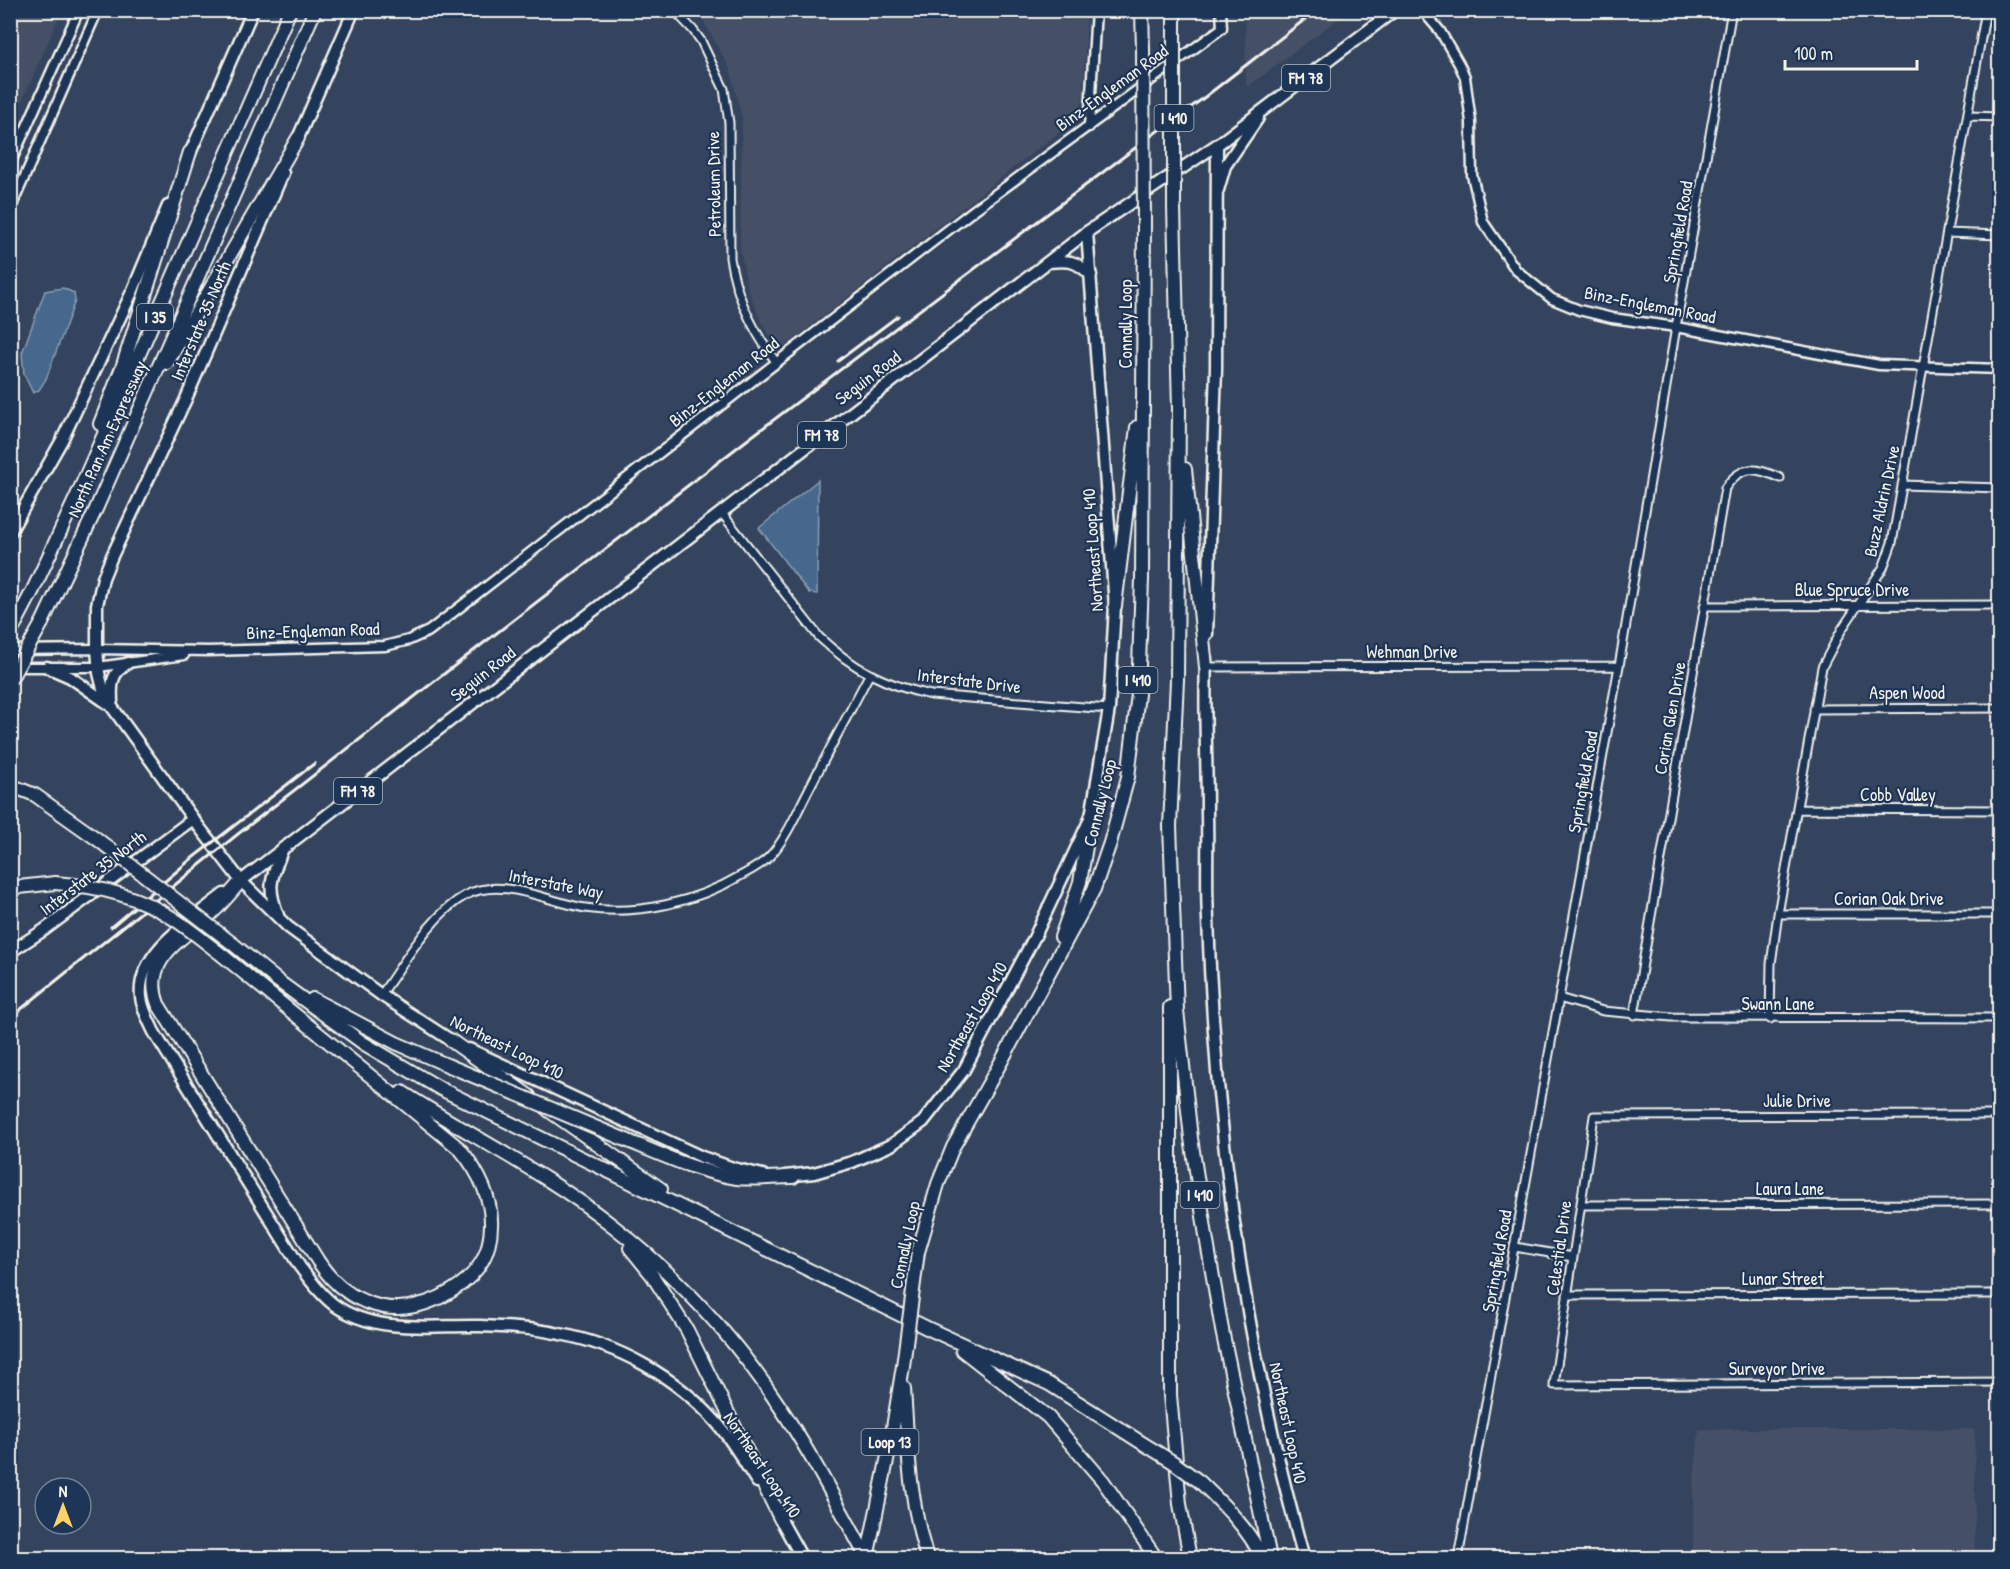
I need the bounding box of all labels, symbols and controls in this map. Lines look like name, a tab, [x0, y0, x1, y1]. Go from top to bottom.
scale bar	[1785, 33, 1917, 71]
street label: Binz-Engleman Road	[1050, 38, 1173, 137]
text: 100 m	[1794, 41, 1833, 66]
road number: FM 78	[1282, 65, 1330, 91]
road number: I 410	[1154, 105, 1194, 131]
street label: Petroleum Drive	[700, 131, 727, 237]
street label: Springfield Road	[1656, 179, 1699, 285]
street label: Interstate 35 North	[164, 257, 237, 384]
street label: Connally Loop	[1113, 279, 1138, 368]
street label: Binz-Engleman Road	[1582, 280, 1718, 330]
road number: I 35	[137, 304, 173, 330]
street label: Binz-Engleman Road	[663, 331, 784, 433]
street label: Seguin Road	[830, 345, 906, 411]
street label: North Pan Am Expressway	[61, 356, 153, 521]
road number: FM 78	[798, 422, 846, 448]
street label: Buzz Aldrin Drive	[1857, 443, 1906, 559]
street label: Northeast Loop 410	[1076, 488, 1109, 612]
street label: Blue Spruce Drive	[1795, 577, 1909, 602]
street label: Binz-Engleman Road	[246, 616, 380, 645]
street label: Wehman Drive	[1366, 639, 1458, 664]
street label: Seguin Road	[445, 640, 521, 707]
street label: Corian Glen Drive	[1647, 660, 1692, 776]
street label: Interstate Drive	[916, 662, 1022, 699]
road number: I 410	[1118, 667, 1158, 693]
street label: Aspen Wood	[1869, 680, 1945, 705]
street label: Springfield Road	[1561, 729, 1604, 835]
street label: Connally Loop	[1077, 756, 1122, 849]
road number: FM 78	[334, 778, 382, 804]
street label: Cobb Valley	[1860, 782, 1936, 807]
street label: Interstate 35 North	[34, 824, 152, 921]
street label: Interstate Way	[507, 862, 606, 905]
street label: Corian Oak Drive	[1834, 886, 1944, 911]
street label: Northeast Loop 410	[930, 957, 1013, 1076]
street label: Swann Lane	[1741, 991, 1815, 1016]
street label: Northeast Loop 410	[446, 1008, 568, 1085]
street label: Julie Drive	[1763, 1088, 1831, 1113]
street label: Laura Lane	[1756, 1176, 1824, 1201]
road number: I 410	[1180, 1182, 1220, 1208]
street label: Connally Loop	[883, 1199, 926, 1291]
street label: Celestial Drive	[1539, 1199, 1578, 1297]
street label: Springfield Road	[1475, 1208, 1518, 1314]
street label: Lunar Street	[1742, 1266, 1825, 1291]
street label: Surveyor Drive	[1729, 1356, 1825, 1381]
street label: Northeast Loop 410	[1263, 1360, 1314, 1486]
street label: Northeast Loop 410	[718, 1407, 807, 1523]
road number: Loop 13	[862, 1429, 918, 1455]
north arrow	[33, 1476, 93, 1536]
text: N	[59, 1480, 68, 1502]

